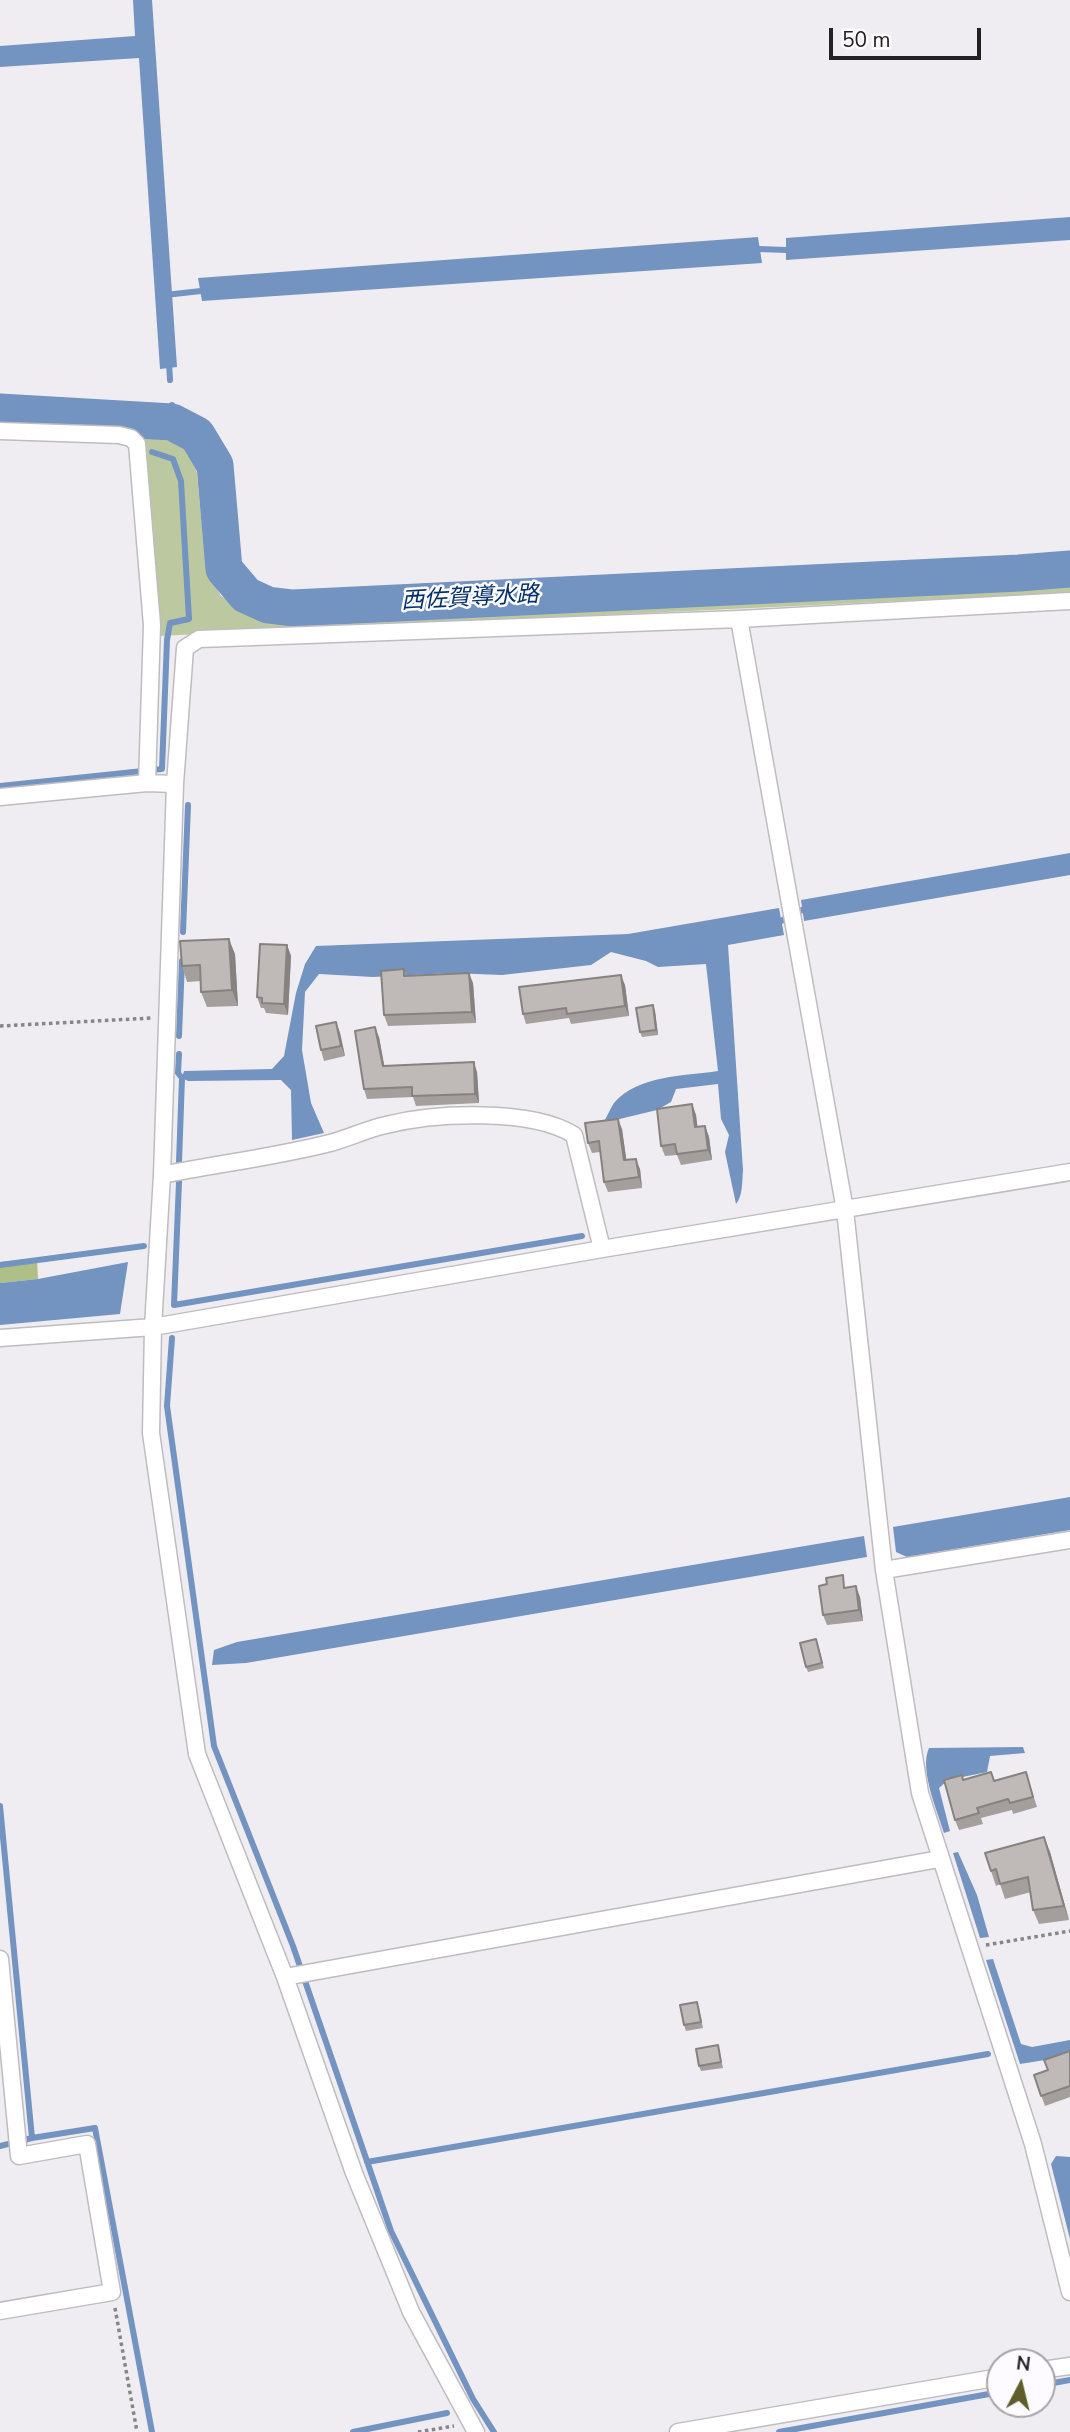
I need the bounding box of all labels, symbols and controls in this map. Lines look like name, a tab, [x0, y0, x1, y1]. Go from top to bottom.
scale bar	[832, 14, 984, 58]
text: 50 m	[842, 26, 891, 54]
water label: 西佐賀導水路	[400, 582, 540, 616]
north arrow	[986, 2348, 1056, 2418]
text: N	[1015, 2350, 1032, 2378]

